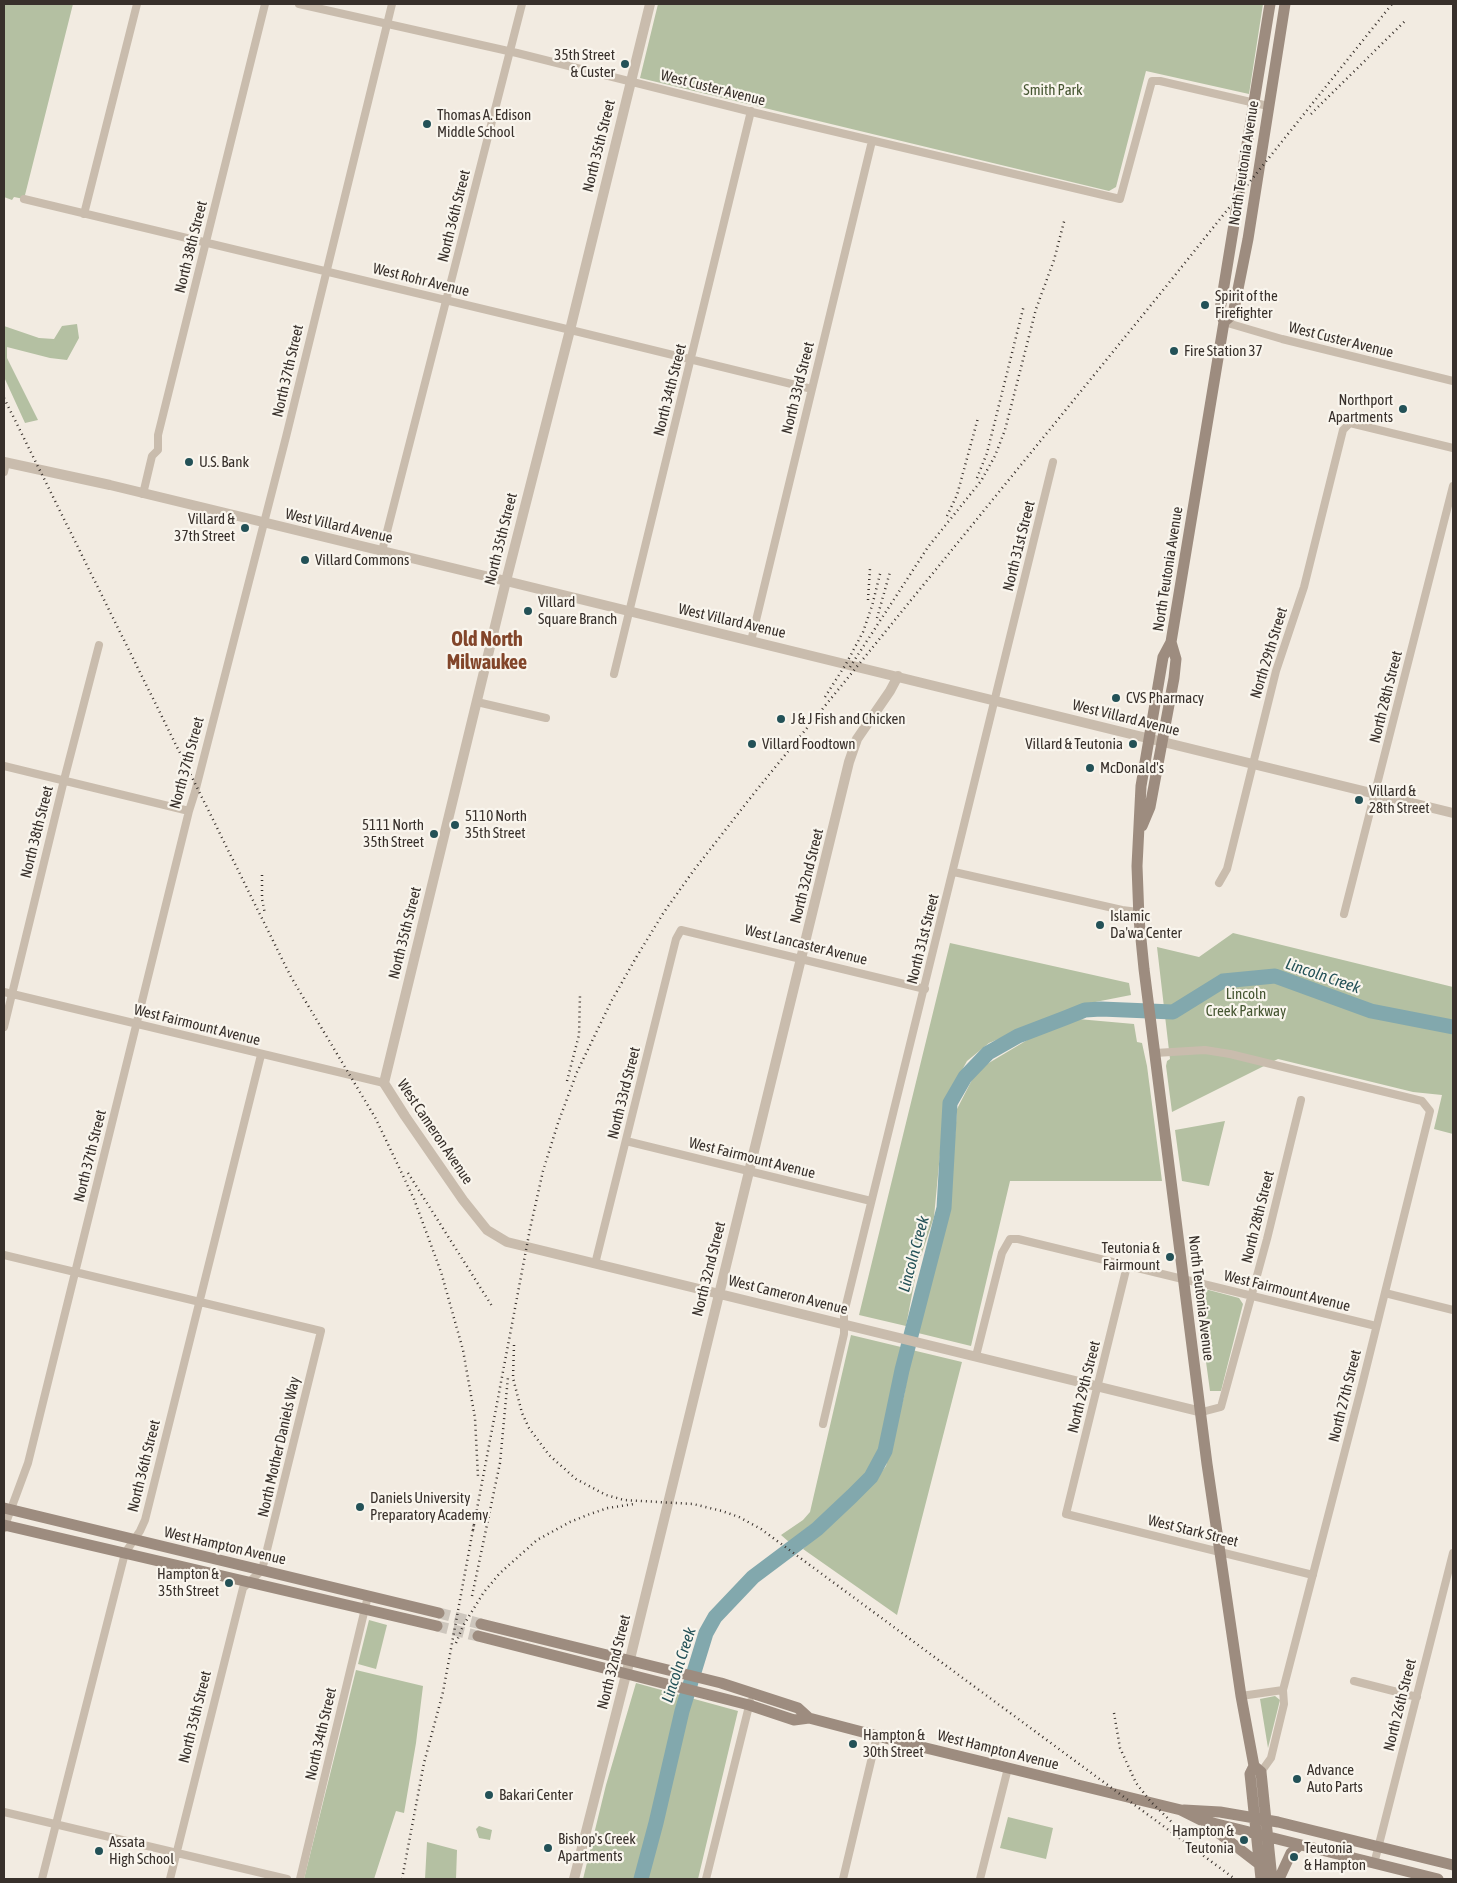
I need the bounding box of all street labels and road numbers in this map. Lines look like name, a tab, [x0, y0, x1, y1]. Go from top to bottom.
street label: West Custer Avenue	[659, 66, 767, 110]
street label: North 35th Street	[579, 98, 619, 194]
street label: North Teutonia Avenue	[1225, 99, 1263, 227]
street label: North 36th Street	[434, 168, 474, 264]
street label: North 38th Street	[171, 199, 211, 295]
street label: West Rohr Avenue	[371, 259, 471, 301]
street label: West Custer Avenue	[1287, 318, 1395, 362]
street label: North 37th Street	[269, 323, 307, 419]
street label: North 33rd Street	[778, 340, 818, 436]
street label: North 34th Street	[650, 342, 690, 438]
street label: North 35th Street	[481, 491, 521, 587]
street label: North 31st Street	[999, 499, 1039, 593]
street label: West Villard Avenue	[284, 505, 394, 547]
street label: North Teutonia Avenue	[1149, 505, 1187, 633]
street label: West Villard Avenue	[677, 600, 787, 642]
street label: North 29th Street	[1247, 605, 1291, 701]
street label: North 28th Street	[1366, 649, 1406, 745]
street label: West Villard Avenue	[1071, 696, 1181, 740]
street label: North 37th Street	[166, 715, 208, 811]
street label: North 38th Street	[17, 784, 57, 880]
street label: North 32nd Street	[787, 827, 827, 925]
street label: North 35th Street	[385, 885, 425, 981]
street label: North 31st Street	[903, 892, 943, 986]
street label: West Lancaster Avenue	[743, 921, 869, 969]
street label: West Fairmount Avenue	[132, 1001, 262, 1049]
street label: North 33rd Street	[604, 1045, 644, 1141]
street label: West Cameron Avenue	[393, 1076, 477, 1188]
street label: North 37th Street	[70, 1108, 110, 1204]
street label: West Fairmount Avenue	[687, 1134, 817, 1182]
street label: North 28th Street	[1238, 1169, 1278, 1265]
street label: North 32nd Street	[689, 1220, 729, 1318]
street label: North Teutonia Avenue	[1184, 1234, 1218, 1362]
street label: West Fairmount Avenue	[1222, 1267, 1352, 1315]
street label: West Cameron Avenue	[726, 1271, 850, 1319]
street label: North 29th Street	[1064, 1339, 1104, 1435]
street label: North 27th Street	[1325, 1348, 1365, 1444]
street label: North Mother Daniels Way	[254, 1375, 304, 1519]
street label: North 36th Street	[124, 1418, 164, 1514]
street label: West Stark Street	[1146, 1511, 1240, 1551]
street label: West Hampton Avenue	[162, 1523, 288, 1569]
street label: North 32nd Street	[594, 1613, 634, 1711]
street label: North 26th Street	[1380, 1657, 1420, 1753]
street label: North 35th Street	[175, 1669, 215, 1765]
street label: North 34th Street	[302, 1686, 340, 1782]
street label: West Hampton Avenue	[935, 1726, 1061, 1774]

